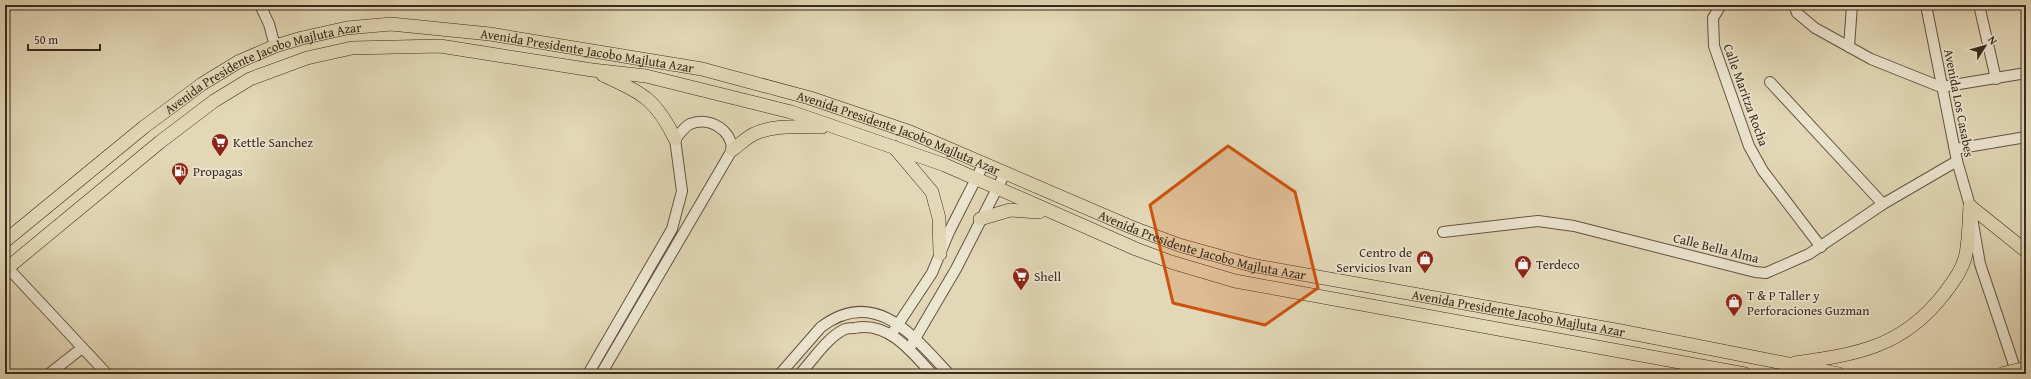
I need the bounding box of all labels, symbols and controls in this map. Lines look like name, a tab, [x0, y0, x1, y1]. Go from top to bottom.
street label: Avenida Presidente Jacobo Majluta Azar	[160, 17, 363, 118]
street label: Avenida Presidente Jacobo Majluta Azar	[480, 24, 696, 77]
scale bar	[28, 26, 100, 52]
north arrow	[1965, 26, 2005, 66]
text: 50 m	[34, 31, 58, 48]
text: N	[1984, 32, 2002, 48]
street label: Calle Maritza Rocha	[1719, 41, 1774, 150]
street label: Avenida Los Casabes	[1939, 47, 1979, 159]
street label: Avenida Presidente Jacobo Majluta Azar	[795, 85, 1004, 179]
supermarket icon: Kettle Sanchez	[210, 132, 230, 157]
place label: Kettle Sanchez	[233, 133, 313, 152]
fuel station icon: Propagas	[170, 161, 190, 186]
place label: Propagas	[193, 162, 243, 181]
street label: Avenida Presidente Jacobo Majluta Azar	[1096, 205, 1308, 284]
street label: Calle Bella Alma	[1671, 228, 1762, 268]
place label: Centro de Servicios Ivan	[1336, 243, 1413, 277]
shop icon: Centro de Servicios Ivan	[1415, 249, 1435, 274]
shop icon: Terdeco	[1513, 254, 1533, 279]
place label: Terdeco	[1536, 255, 1580, 274]
supermarket icon: Shell	[1011, 266, 1031, 291]
place label: Shell	[1034, 267, 1061, 286]
street label: Avenida Presidente Jacobo Majluta Azar	[1410, 284, 1627, 341]
place label: T & P Taller y Perforaciones Guzman	[1747, 286, 1870, 320]
shop icon: T & P Taller y Perforaciones Guzman	[1724, 292, 1744, 317]

